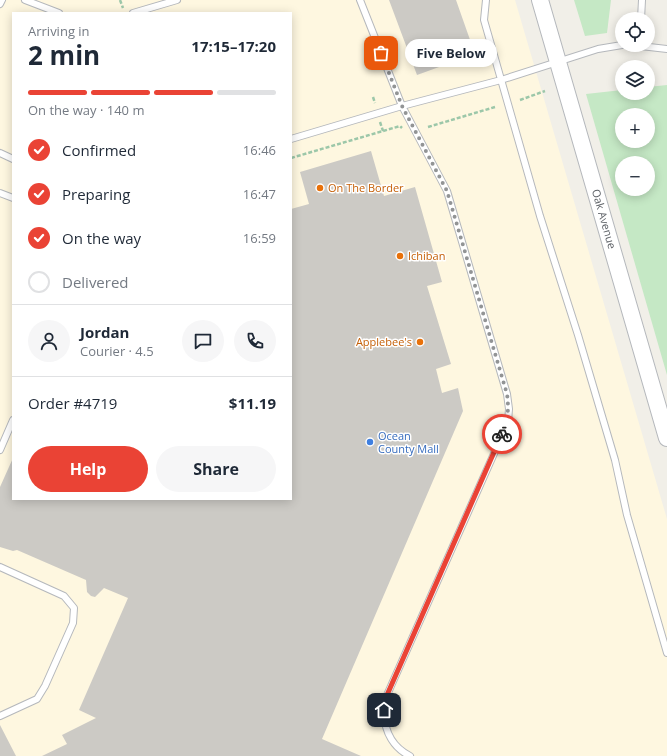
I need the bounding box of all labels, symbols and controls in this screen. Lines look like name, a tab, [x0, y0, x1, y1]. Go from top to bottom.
map controls	[615, 12, 655, 196]
button: locate	[615, 12, 655, 52]
text: Arriving in	[28, 22, 90, 40]
text: 17:15–17:20	[191, 36, 276, 56]
pin	[364, 36, 398, 70]
text: 2 min	[28, 37, 100, 73]
callout: Five Below	[405, 39, 497, 67]
icon: bag	[370, 42, 392, 64]
text: Five Below	[416, 44, 486, 62]
button: layers	[615, 60, 655, 100]
text: On the way · 140 m	[28, 101, 144, 119]
button: +	[615, 108, 655, 148]
icon: check	[28, 139, 50, 161]
text: Confirmed	[62, 140, 136, 160]
text: 16:46	[243, 141, 276, 159]
button: −	[615, 156, 655, 196]
place label: On The Border	[328, 180, 404, 195]
icon: check	[28, 183, 50, 205]
marker: On The Border	[315, 183, 325, 193]
text: Preparing	[62, 184, 130, 204]
text: 16:47	[243, 185, 276, 203]
street label: Oak Avenue	[589, 187, 620, 251]
icon: check	[28, 227, 50, 249]
text: On the way	[62, 228, 141, 248]
text: 16:59	[243, 229, 276, 247]
place label: Ichiban	[408, 248, 445, 263]
marker: Ichiban	[395, 251, 405, 261]
text: Delivered	[62, 272, 129, 292]
button: person	[28, 320, 70, 362]
button: chat	[182, 320, 224, 362]
button: phone	[234, 320, 276, 362]
text: Jordan	[80, 322, 129, 342]
place label: Applebee's	[356, 334, 412, 349]
marker: Applebee's	[415, 337, 425, 347]
text: Courier · 4.5	[80, 342, 154, 360]
text: Order #4719	[28, 393, 117, 413]
text: $11.19	[229, 393, 276, 413]
courier	[482, 414, 522, 454]
icon: bike	[491, 423, 513, 445]
place label: Ocean County Mall	[378, 428, 439, 456]
marker: Ocean County Mall	[365, 437, 375, 447]
button: Help	[28, 446, 148, 492]
button: Share	[156, 446, 276, 492]
pin	[367, 693, 401, 727]
icon: home	[373, 699, 395, 721]

